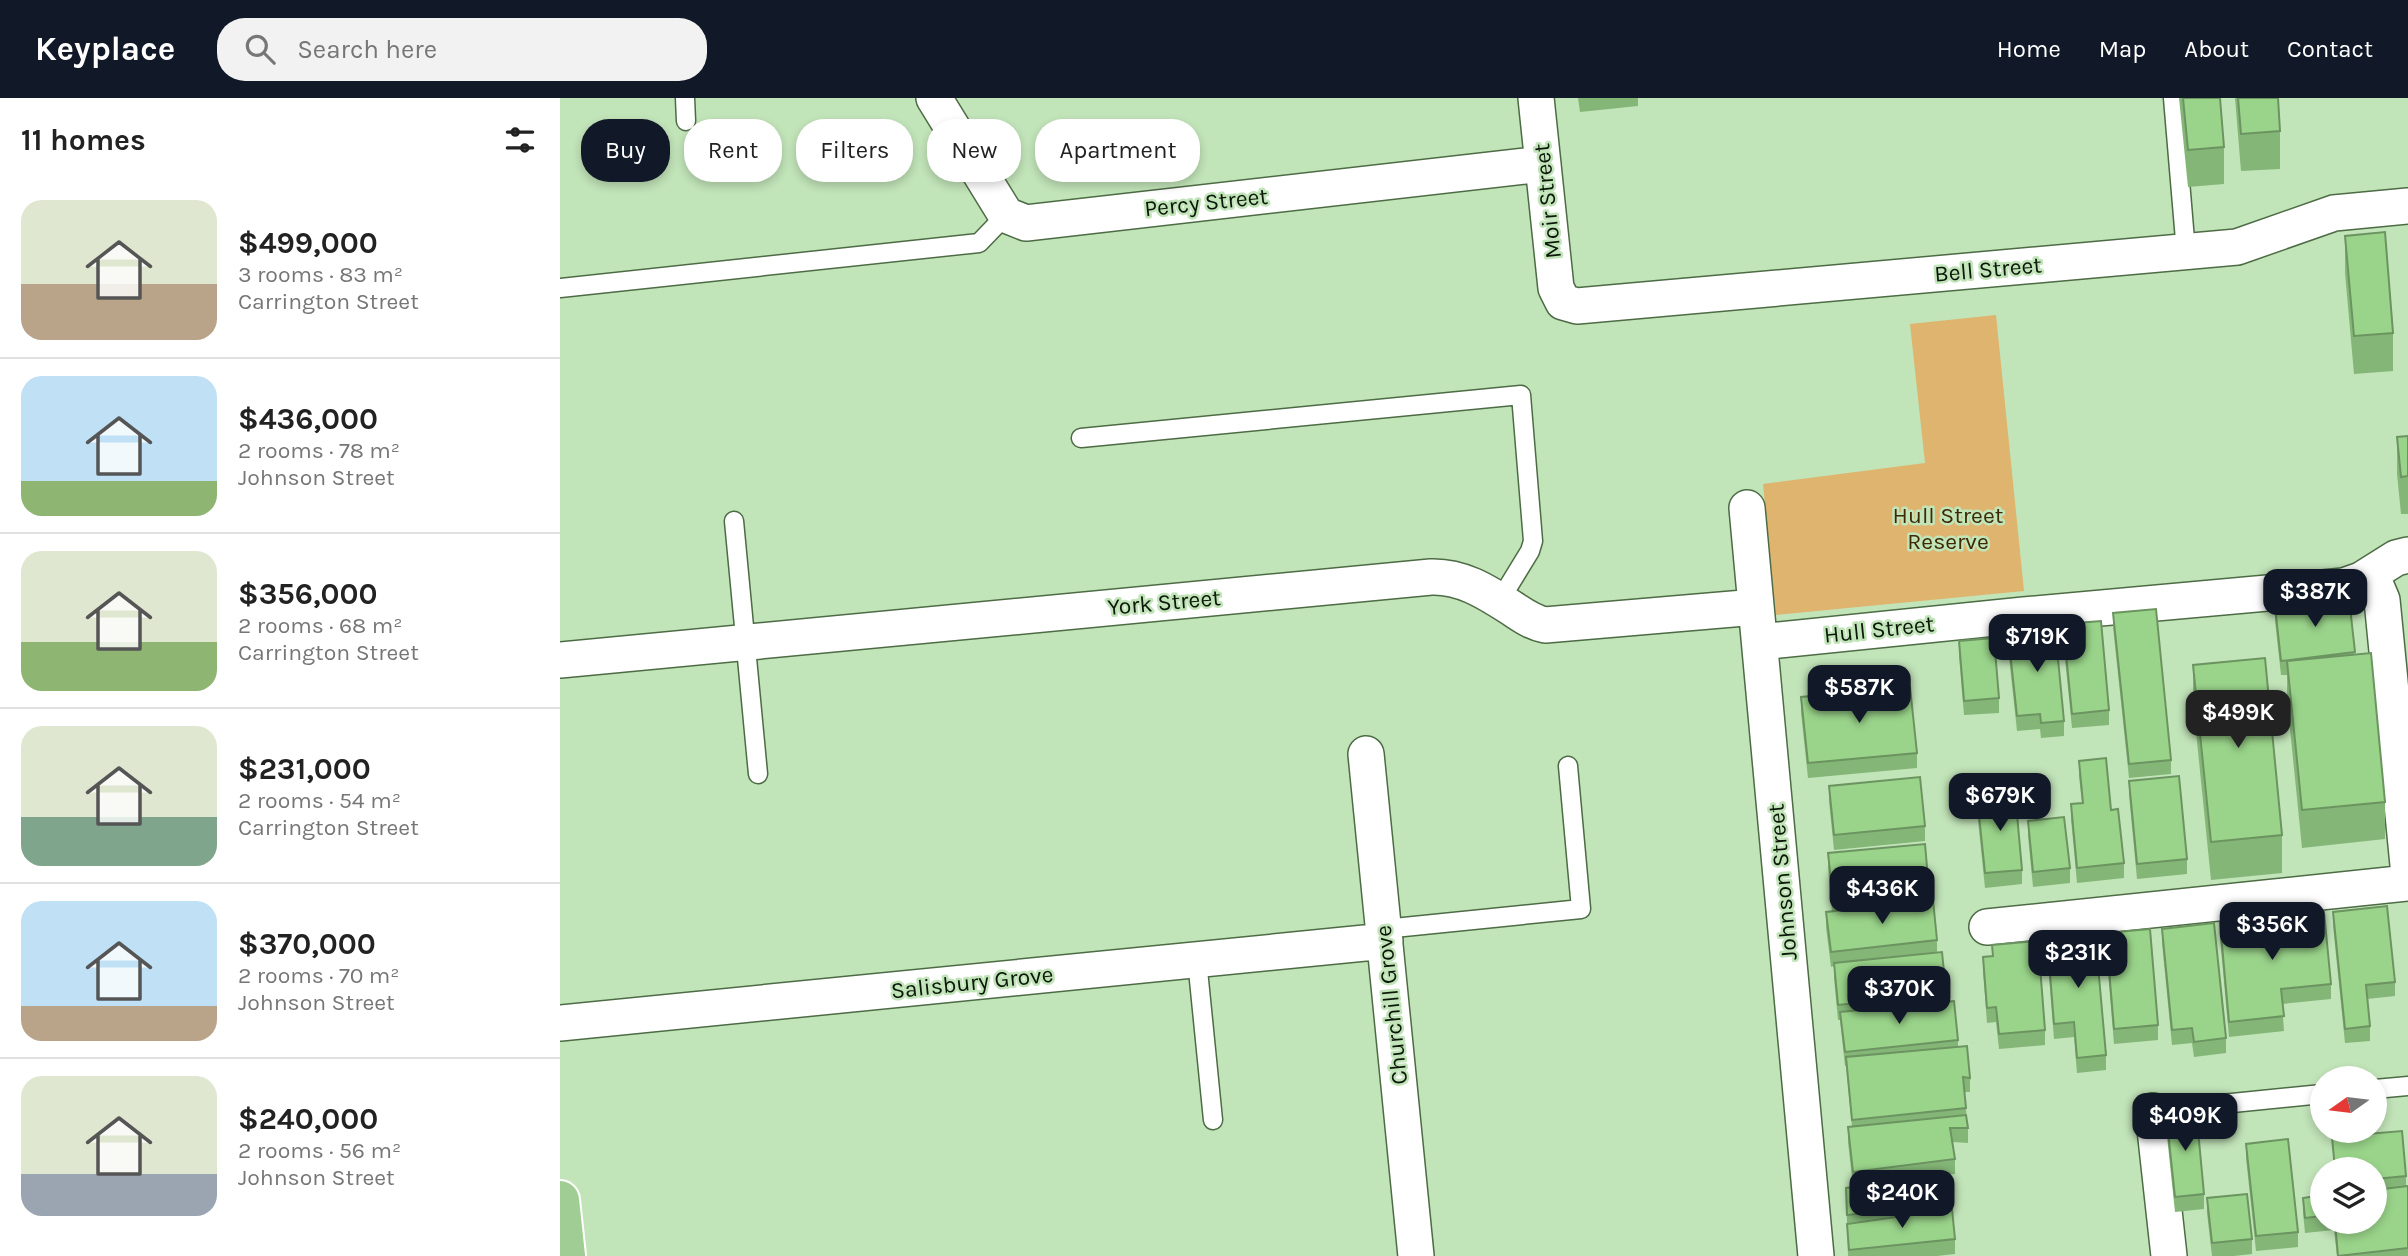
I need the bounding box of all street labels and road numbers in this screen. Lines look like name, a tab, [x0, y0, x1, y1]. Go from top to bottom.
street label: Moir Street	[1528, 142, 1567, 260]
street label: Percy Street	[1143, 183, 1269, 222]
street label: Bell Street	[1933, 251, 2043, 288]
street label: York Street	[1106, 584, 1222, 621]
street label: Hull Street	[1823, 610, 1936, 649]
street label: Johnson Street	[1762, 802, 1803, 961]
street label: Churchill Grove	[1370, 924, 1413, 1086]
street label: Salisbury Grove	[890, 961, 1055, 1004]

